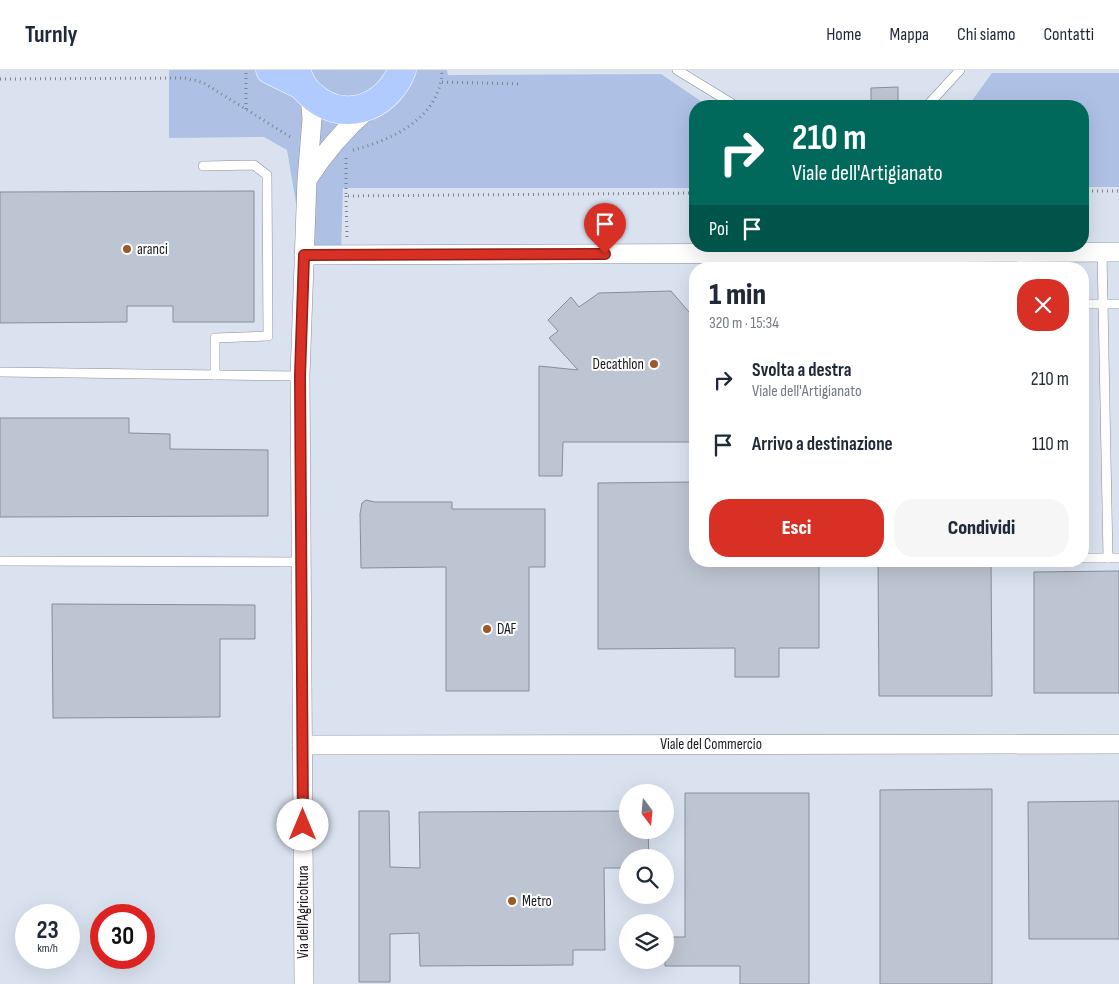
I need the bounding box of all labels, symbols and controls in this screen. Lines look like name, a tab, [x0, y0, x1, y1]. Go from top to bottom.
text: Turnly	[25, 20, 78, 49]
text: Home	[826, 24, 862, 45]
text: Mappa	[890, 24, 929, 45]
text: Chi siamo	[957, 24, 1015, 45]
text: Contatti	[1043, 24, 1094, 45]
text: 210 m	[792, 117, 866, 160]
icon: right	[709, 120, 774, 185]
text: Viale dell'Artigianato	[792, 160, 943, 187]
pin	[584, 203, 626, 254]
icon: arrive	[591, 210, 619, 238]
icon: arrive	[738, 215, 766, 243]
text: Poi	[709, 218, 728, 241]
place label: aranci	[137, 240, 168, 259]
marker: aranci	[121, 243, 133, 255]
text: 1 min	[709, 277, 766, 313]
button: close	[1017, 279, 1069, 331]
text: 320 m · 15:34	[709, 314, 779, 333]
place label: Decathlon	[593, 355, 644, 374]
marker: Decathlon	[648, 358, 660, 370]
text: Svolta a destra	[752, 359, 852, 382]
icon: right	[709, 366, 737, 394]
text: 210 m	[1031, 368, 1069, 391]
text: Viale dell'Artigianato	[752, 382, 862, 401]
icon: arrive	[709, 431, 737, 459]
text: Arrivo a destinazione	[752, 433, 893, 456]
text: 110 m	[1032, 433, 1069, 456]
button: Esci	[709, 499, 884, 557]
button: Condividi	[894, 499, 1069, 557]
place label: DAF	[497, 620, 517, 639]
marker: DAF	[481, 623, 493, 635]
street label: Viale del Commercio	[660, 735, 762, 754]
north arrow	[619, 784, 674, 839]
map controls	[619, 784, 674, 969]
position arrow	[276, 798, 328, 850]
button: search	[619, 849, 674, 904]
street label: Via dell'Agricoltura	[294, 865, 313, 959]
place label: Metro	[522, 892, 552, 911]
marker: Metro	[506, 895, 518, 907]
speed limit sign: 30	[90, 904, 155, 969]
button: layers	[619, 914, 674, 969]
text: 23	[36, 915, 59, 946]
text: km/h	[37, 941, 58, 956]

